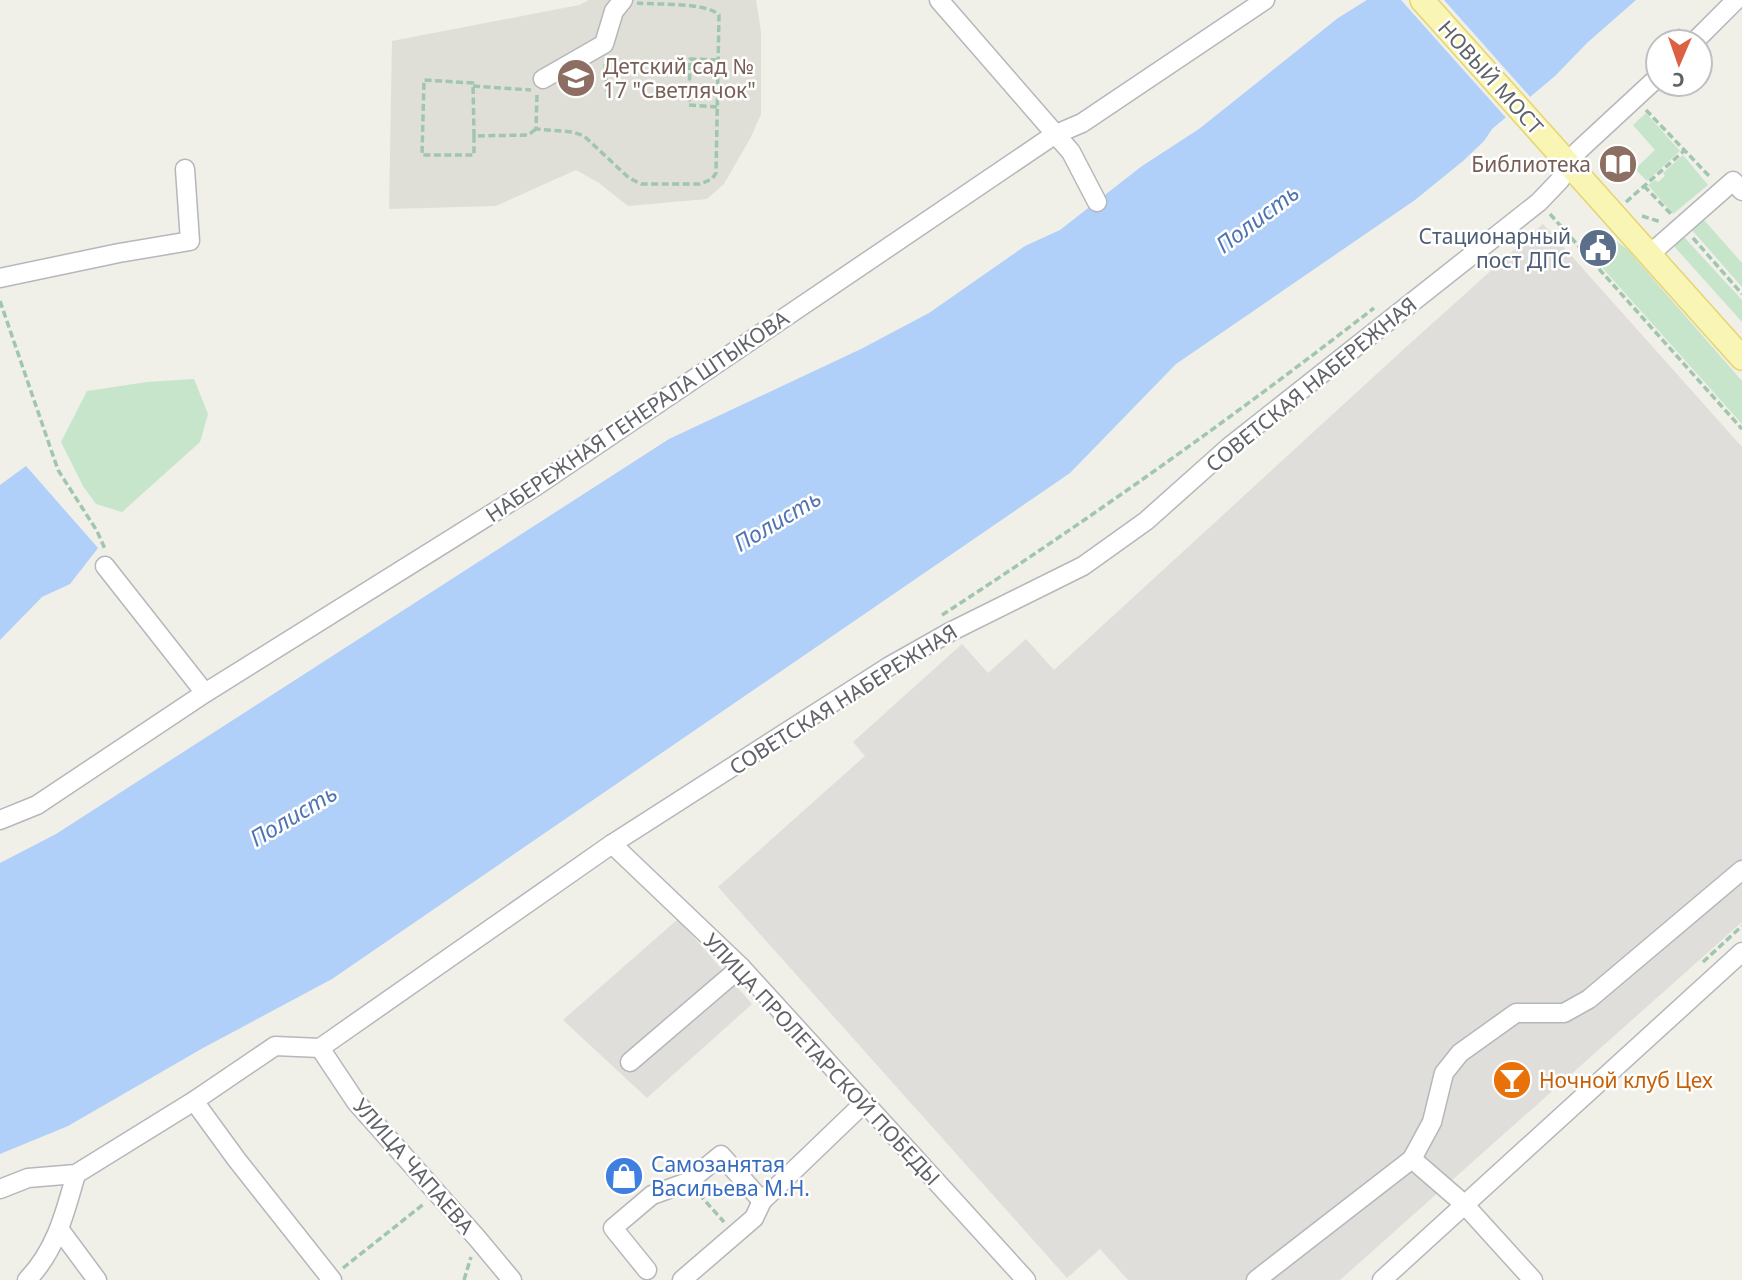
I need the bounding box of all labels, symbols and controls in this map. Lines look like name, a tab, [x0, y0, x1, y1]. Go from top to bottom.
street label: НОВЫЙ МОСТ	[1432, 14, 1550, 140]
north arrow	[1644, 28, 1714, 98]
place label: Детский сад № 17 "Светлячок"	[603, 52, 756, 104]
school or university icon: Детский сад № 17 "Светлячок"	[555, 57, 597, 99]
text: С	[1672, 67, 1685, 93]
library icon: Библиотека	[1597, 143, 1639, 185]
place label: Библиотека	[1471, 150, 1591, 178]
water label: Полисть	[1209, 176, 1305, 260]
place label: Стационарный пост ДПС	[1419, 222, 1571, 274]
public building icon: Стационарный пост ДПС	[1577, 227, 1619, 269]
street label: СОВЕТСКАЯ НАБЕРЕЖНАЯ	[1200, 290, 1422, 478]
street label: НАБЕРЕЖНАЯ ГЕНЕРАЛА ШТЫКОВА	[480, 303, 795, 528]
water label: Полисть	[727, 481, 827, 559]
street label: СОВЕТСКАЯ НАБЕРЕЖНАЯ	[724, 617, 962, 781]
water label: Полисть	[243, 776, 343, 854]
street label: УЛИЦА ПРОЛЕТАРСКОЙ ПОБЕДЫ	[698, 927, 946, 1191]
bar icon: Ночной клуб Цех	[1491, 1059, 1533, 1101]
place label: Ночной клуб Цех	[1539, 1066, 1713, 1094]
street label: УЛИЦА ЧАПАЕВА	[347, 1092, 481, 1240]
place label: Самозанятая Васильева М.Н.	[651, 1150, 810, 1202]
shop icon: Самозанятая Васильева М.Н.	[603, 1155, 645, 1197]

